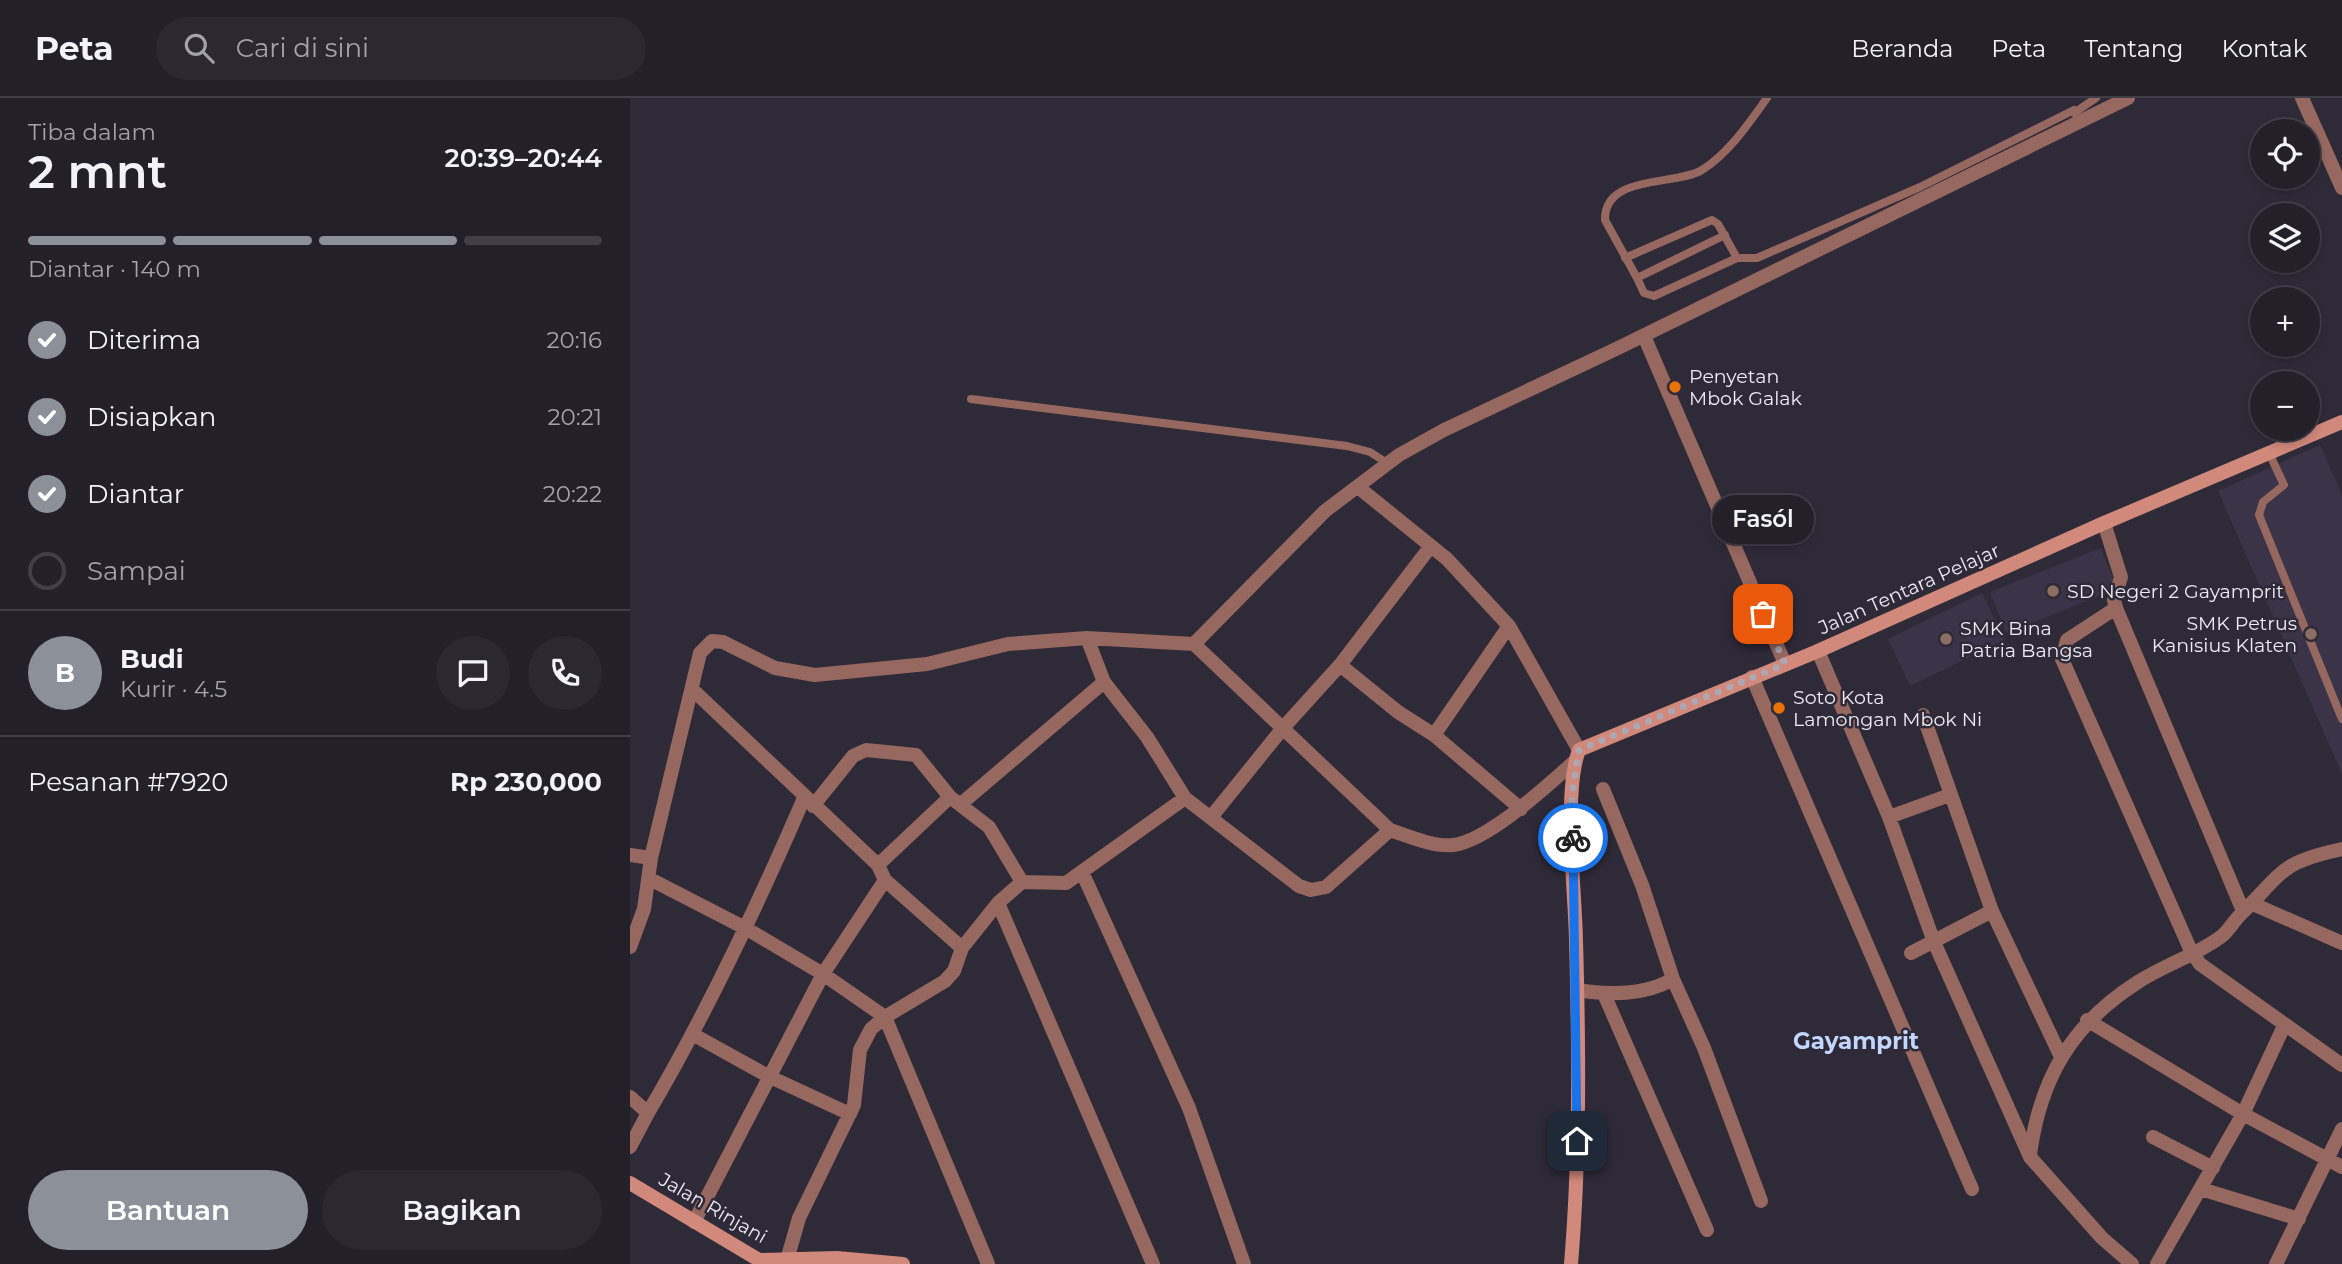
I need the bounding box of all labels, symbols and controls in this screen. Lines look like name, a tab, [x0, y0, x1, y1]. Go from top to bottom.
search box	[156, 17, 646, 80]
text: Peta	[35, 28, 114, 68]
icon: search	[180, 29, 218, 67]
text: Cari di sini	[236, 32, 369, 64]
text: Beranda	[1851, 34, 1953, 63]
text: Peta	[1991, 34, 2046, 63]
text: Tentang	[2084, 34, 2183, 63]
text: Kontak	[2221, 34, 2307, 63]
text: Tiba dalam	[28, 118, 156, 146]
map controls	[2250, 119, 2320, 441]
button: locate	[2250, 119, 2320, 189]
text: 20:39–20:44	[445, 142, 602, 174]
text: 2 mnt	[28, 143, 167, 200]
button: layers	[2250, 203, 2320, 273]
text: Diantar · 140 m	[28, 255, 201, 283]
button: +	[2250, 287, 2320, 357]
icon: check	[28, 321, 66, 359]
text: Diterima	[87, 324, 201, 356]
text: 20:16	[547, 326, 602, 354]
place label: Penyetan Mbok Galak	[1689, 365, 1802, 410]
button: −	[2250, 371, 2320, 441]
marker: Penyetan Mbok Galak	[1667, 379, 1683, 395]
icon: check	[28, 398, 66, 436]
text: Disiapkan	[87, 401, 216, 433]
text: 20:21	[548, 403, 602, 431]
icon: check	[28, 475, 66, 513]
text: Diantar	[87, 478, 184, 510]
text: 20:22	[543, 480, 602, 508]
callout: Fasól	[1712, 495, 1814, 544]
text: Fasól	[1732, 505, 1794, 533]
street label: Jalan Tentara Pelajar	[1814, 539, 2003, 640]
text: Sampai	[87, 555, 186, 587]
place label: SD Negeri 2 Gayamprit	[2067, 580, 2284, 603]
marker: SD Negeri 2 Gayamprit	[2045, 583, 2061, 599]
pin	[1733, 584, 1793, 644]
icon: bag	[1744, 595, 1782, 633]
place label: SMK Petrus Kanisius Klaten	[2152, 612, 2297, 657]
place label: SMK Bina Patria Bangsa	[1960, 617, 2093, 662]
marker: SMK Petrus Kanisius Klaten	[2303, 626, 2319, 642]
marker: SMK Bina Patria Bangsa	[1938, 631, 1954, 647]
button: chat	[436, 636, 510, 710]
button: phone	[528, 636, 602, 710]
text: Budi	[120, 643, 184, 675]
text: B	[55, 657, 75, 689]
text: Kurir · 4.5	[120, 675, 227, 703]
place label: Soto Kota Lamongan Mbok Ni	[1793, 686, 1982, 731]
marker: Soto Kota Lamongan Mbok Ni	[1771, 700, 1787, 716]
text: Pesanan #7920	[28, 766, 229, 798]
text: Rp 230,000	[450, 766, 602, 798]
courier	[1538, 803, 1608, 873]
icon: bike	[1554, 819, 1592, 857]
district label: Gayamprit	[1793, 1027, 1919, 1055]
pin	[1547, 1111, 1607, 1171]
icon: home	[1558, 1122, 1596, 1160]
street label: Jalan Rinjani	[654, 1167, 771, 1248]
button: Bantuan	[28, 1170, 308, 1250]
button: Bagikan	[322, 1170, 602, 1250]

